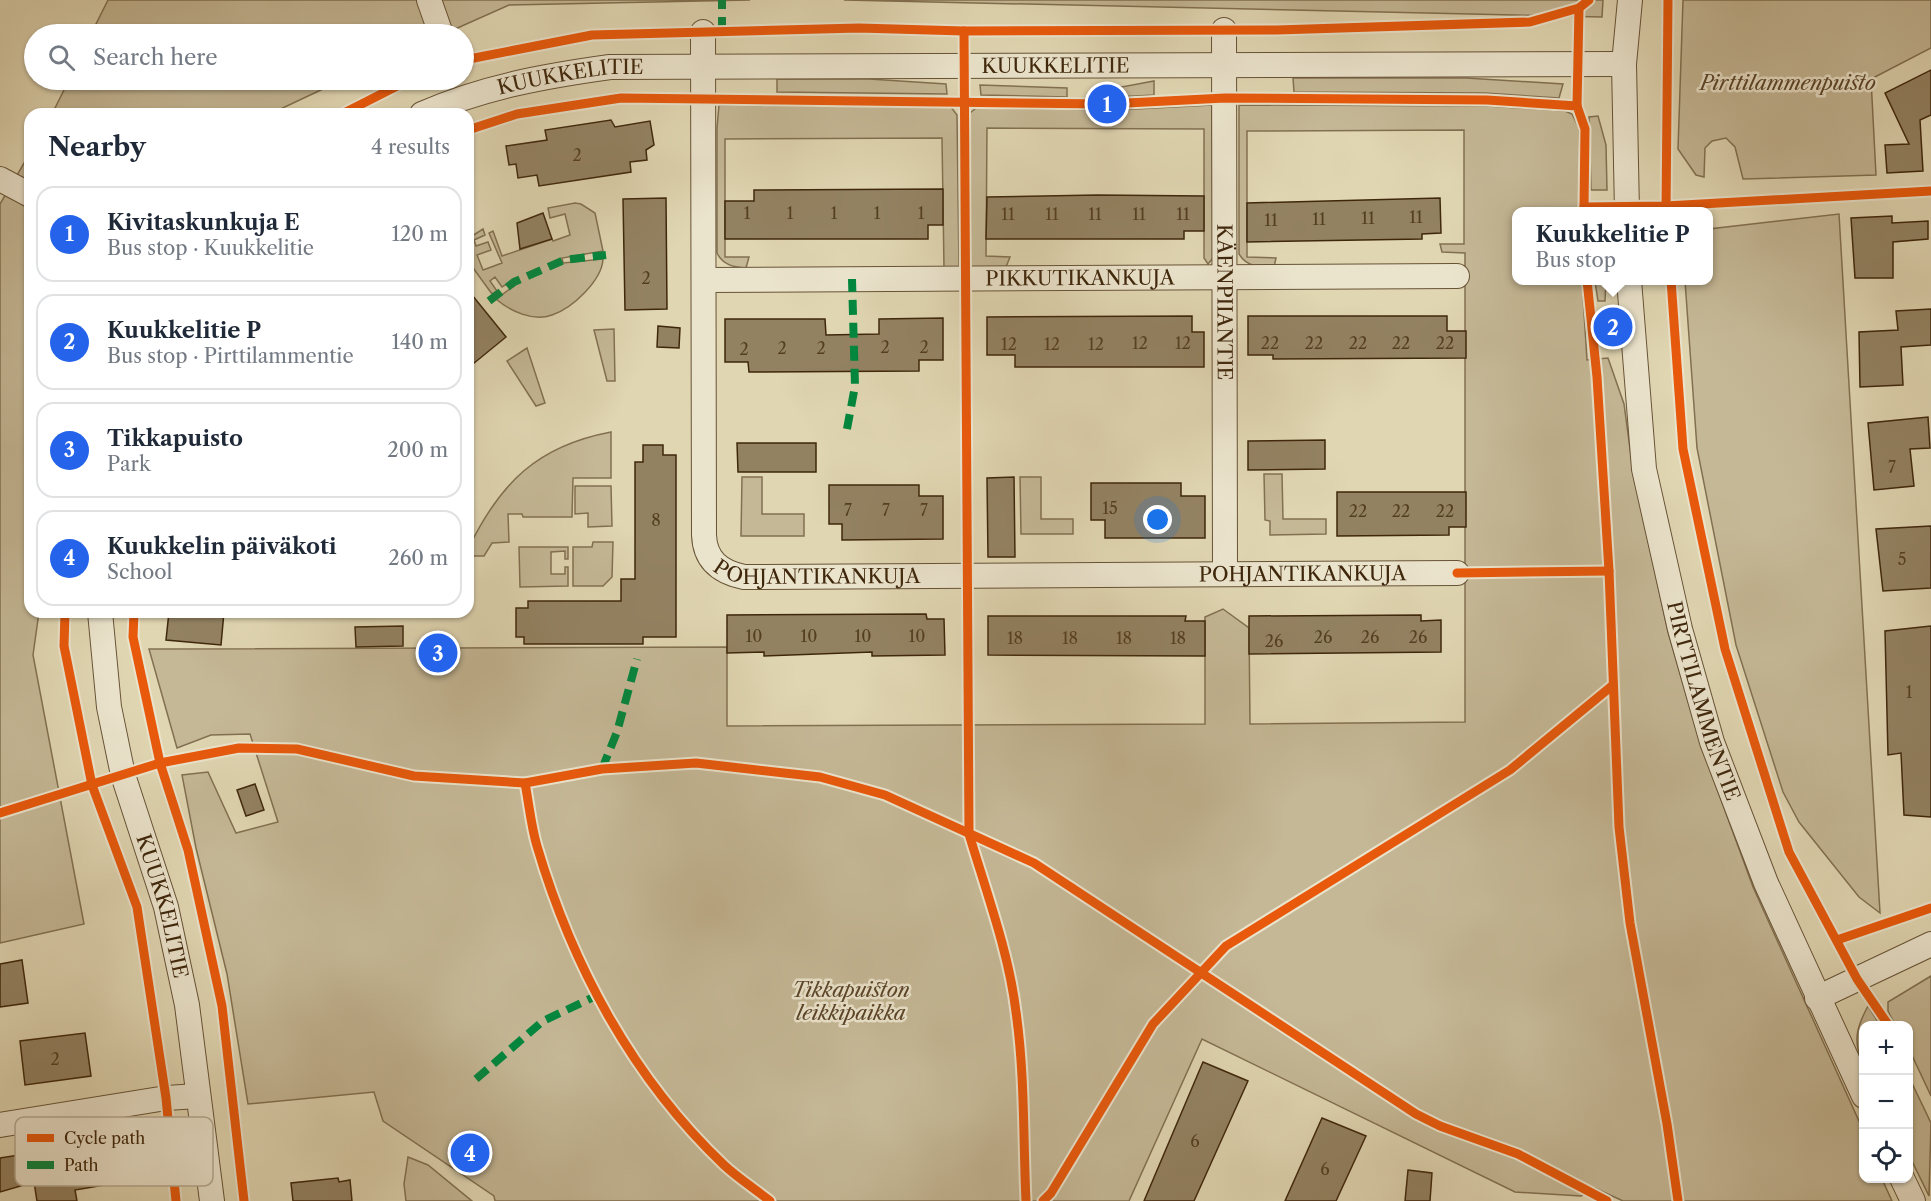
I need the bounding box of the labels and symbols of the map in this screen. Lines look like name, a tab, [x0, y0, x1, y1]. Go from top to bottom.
street label: KUUKKELITIE	[981, 53, 1130, 78]
street label: KUUKKELITIE	[495, 55, 644, 100]
park label: Pirttilammenpuisto	[1698, 71, 1876, 95]
pin: 1	[1088, 82, 1126, 126]
house number: 2	[572, 145, 582, 165]
house number: 1	[744, 203, 751, 223]
house number: 1	[787, 203, 794, 223]
house number: 1	[831, 203, 838, 223]
house number: 1	[874, 203, 881, 223]
house number: 1	[918, 203, 925, 223]
house number: 11	[1001, 204, 1015, 224]
house number: 11	[1045, 204, 1059, 224]
house number: 11	[1088, 204, 1102, 224]
house number: 11	[1132, 204, 1146, 224]
house number: 11	[1176, 204, 1190, 224]
house number: 11	[1409, 207, 1423, 227]
house number: 11	[1361, 208, 1375, 228]
house number: 11	[1312, 209, 1326, 229]
house number: 11	[1264, 210, 1278, 230]
street label: KÄENPIIANTIE	[1212, 224, 1237, 380]
street label: PIKKUTIKANKUJA	[985, 265, 1176, 291]
house number: 2	[641, 268, 651, 288]
pin: 2	[1594, 304, 1632, 350]
house number: 12	[1132, 333, 1148, 353]
house number: 12	[1175, 333, 1191, 353]
house number: 22	[1261, 333, 1279, 353]
house number: 22	[1305, 333, 1323, 353]
house number: 22	[1349, 333, 1367, 353]
house number: 22	[1392, 333, 1410, 353]
house number: 22	[1436, 333, 1454, 353]
house number: 12	[1001, 334, 1017, 354]
house number: 12	[1044, 334, 1060, 354]
house number: 12	[1088, 334, 1104, 354]
house number: 2	[880, 337, 890, 357]
house number: 2	[919, 337, 929, 357]
house number: 2	[777, 338, 787, 358]
house number: 2	[816, 338, 826, 358]
house number: 2	[739, 339, 749, 359]
house number: 7	[1888, 457, 1896, 477]
house number: 15	[1102, 498, 1118, 518]
house number: 7	[844, 500, 852, 520]
house number: 7	[882, 500, 890, 520]
house number: 7	[920, 500, 928, 520]
house number: 22	[1349, 501, 1367, 521]
house number: 22	[1392, 501, 1410, 521]
house number: 22	[1436, 501, 1454, 521]
your location	[1143, 505, 1172, 534]
house number: 8	[651, 510, 661, 530]
house number: 5	[1898, 549, 1906, 569]
street label: POHJANTIKANKUJA	[709, 555, 922, 589]
street label: POHJANTIKANKUJA	[1199, 561, 1408, 586]
street label: PIRTTILAMMENTIE	[1662, 599, 1745, 804]
house number: 10	[746, 626, 762, 646]
house number: 10	[801, 626, 817, 646]
house number: 10	[855, 626, 871, 646]
house number: 10	[909, 626, 925, 646]
house number: 26	[1314, 627, 1332, 647]
house number: 26	[1361, 627, 1379, 647]
house number: 26	[1409, 627, 1427, 647]
house number: 18	[1007, 628, 1023, 648]
house number: 18	[1062, 628, 1078, 648]
house number: 18	[1116, 628, 1132, 648]
house number: 18	[1170, 628, 1186, 648]
pin: 3	[418, 630, 458, 676]
house number: 26	[1265, 631, 1283, 651]
house number: 1	[1906, 682, 1913, 702]
street label: KUUKKELITIE	[131, 831, 193, 980]
park label: Tikkapuiston leikkipaikka	[792, 978, 910, 1025]
house number: 2	[50, 1049, 60, 1069]
legend	[15, 1117, 213, 1186]
text: Cycle path	[64, 1128, 145, 1148]
pin: 4	[450, 1130, 490, 1176]
house number: 6	[1190, 1131, 1200, 1151]
text: Path	[64, 1155, 98, 1175]
house number: 6	[1320, 1159, 1330, 1179]

